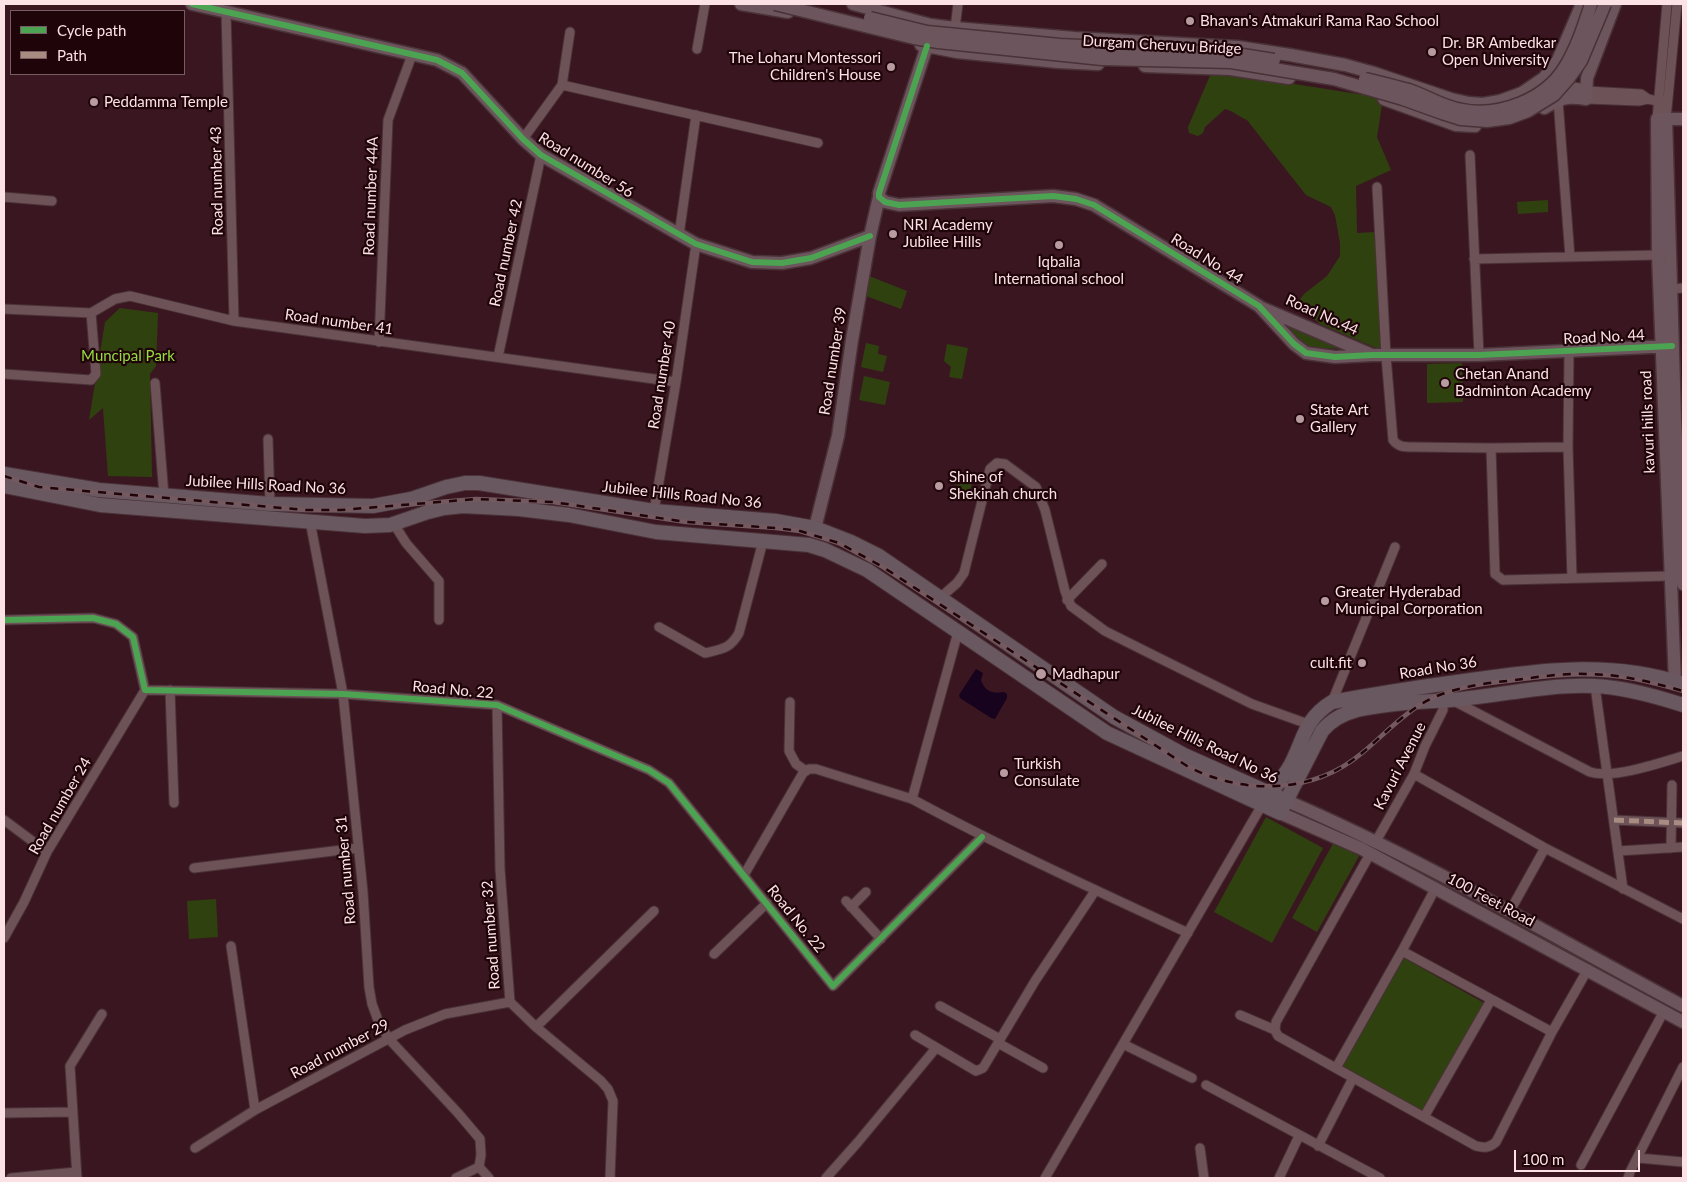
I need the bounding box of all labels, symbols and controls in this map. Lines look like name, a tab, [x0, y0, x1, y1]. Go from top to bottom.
legend	[10, 10, 185, 75]
place label: Bhavan's Atmakuri Rama Rao School	[1200, 12, 1439, 30]
marker: Bhavan's Atmakuri Rama Rao School	[1184, 15, 1196, 27]
text: Cycle path	[57, 21, 126, 39]
street label: Durgam Cheruvu Bridge	[1082, 32, 1242, 58]
place label: Dr. BR Ambedkar Open University	[1442, 34, 1556, 69]
text: Path	[57, 46, 87, 64]
marker: Dr. BR Ambedkar Open University	[1426, 46, 1438, 58]
place label: The Loharu Montessori Children's House	[729, 49, 881, 84]
marker: The Loharu Montessori Children's House	[885, 61, 897, 73]
place label: Peddamma Temple	[104, 93, 228, 111]
marker: Peddamma Temple	[88, 96, 100, 108]
street label: Road number 43	[207, 126, 227, 236]
street label: Road number 56	[535, 128, 637, 202]
street label: Road number 44A	[360, 136, 382, 256]
street label: Road number 42	[486, 198, 526, 308]
place label: NRI Academy Jubilee Hills	[903, 216, 993, 251]
marker: NRI Academy Jubilee Hills	[887, 228, 899, 240]
street label: Road No. 44	[1168, 230, 1246, 288]
marker: Iqbalia International school	[1053, 239, 1065, 251]
place label: Iqbalia International school	[994, 253, 1124, 288]
street label: Road No.44	[1283, 291, 1361, 339]
street label: Road number 41	[284, 305, 394, 339]
street label: Road number 39	[816, 306, 850, 416]
street label: Road number 40	[645, 320, 679, 430]
street label: Road No. 44	[1563, 326, 1645, 348]
park label: Muncipal Park	[81, 347, 175, 365]
place label: Chetan Anand Badminton Academy	[1455, 365, 1591, 400]
street label: kavuri hills road	[1637, 370, 1659, 474]
marker: Chetan Anand Badminton Academy	[1439, 377, 1451, 389]
place label: State Art Gallery	[1310, 401, 1369, 436]
marker: State Art Gallery	[1294, 413, 1306, 425]
place label: Shine of Shekinah church	[949, 468, 1057, 503]
street label: Jubilee Hills Road No 36	[186, 472, 346, 498]
street label: Jubilee Hills Road No 36	[601, 478, 763, 512]
marker: Shine of Shekinah church	[933, 480, 945, 492]
place label: Greater Hyderabad Municipal Corporation	[1335, 583, 1483, 618]
marker: Greater Hyderabad Municipal Corporation	[1319, 595, 1331, 607]
street label: Road No 36	[1398, 653, 1478, 683]
place label: cult.fit	[1310, 654, 1352, 672]
marker: cult.fit	[1356, 657, 1368, 669]
place label: Madhapur	[1052, 665, 1120, 683]
marker: Madhapur	[1034, 667, 1048, 681]
street label: Road No. 22	[412, 677, 494, 703]
street label: Jubilee Hills Road No 36	[1129, 701, 1281, 787]
street label: Kavuri Avenue	[1370, 719, 1430, 813]
street label: Road number 24	[25, 754, 95, 858]
place label: Turkish Consulate	[1014, 755, 1080, 790]
marker: Turkish Consulate	[998, 767, 1010, 779]
street label: Road number 31	[332, 815, 360, 925]
street label: 100 Feet Road	[1444, 870, 1538, 930]
street label: Road number 32	[478, 880, 504, 990]
street label: Road No. 22	[763, 882, 829, 956]
street label: Road number 29	[288, 1015, 392, 1083]
scale bar	[1517, 1140, 1643, 1172]
text: 100 m	[1522, 1150, 1564, 1168]

